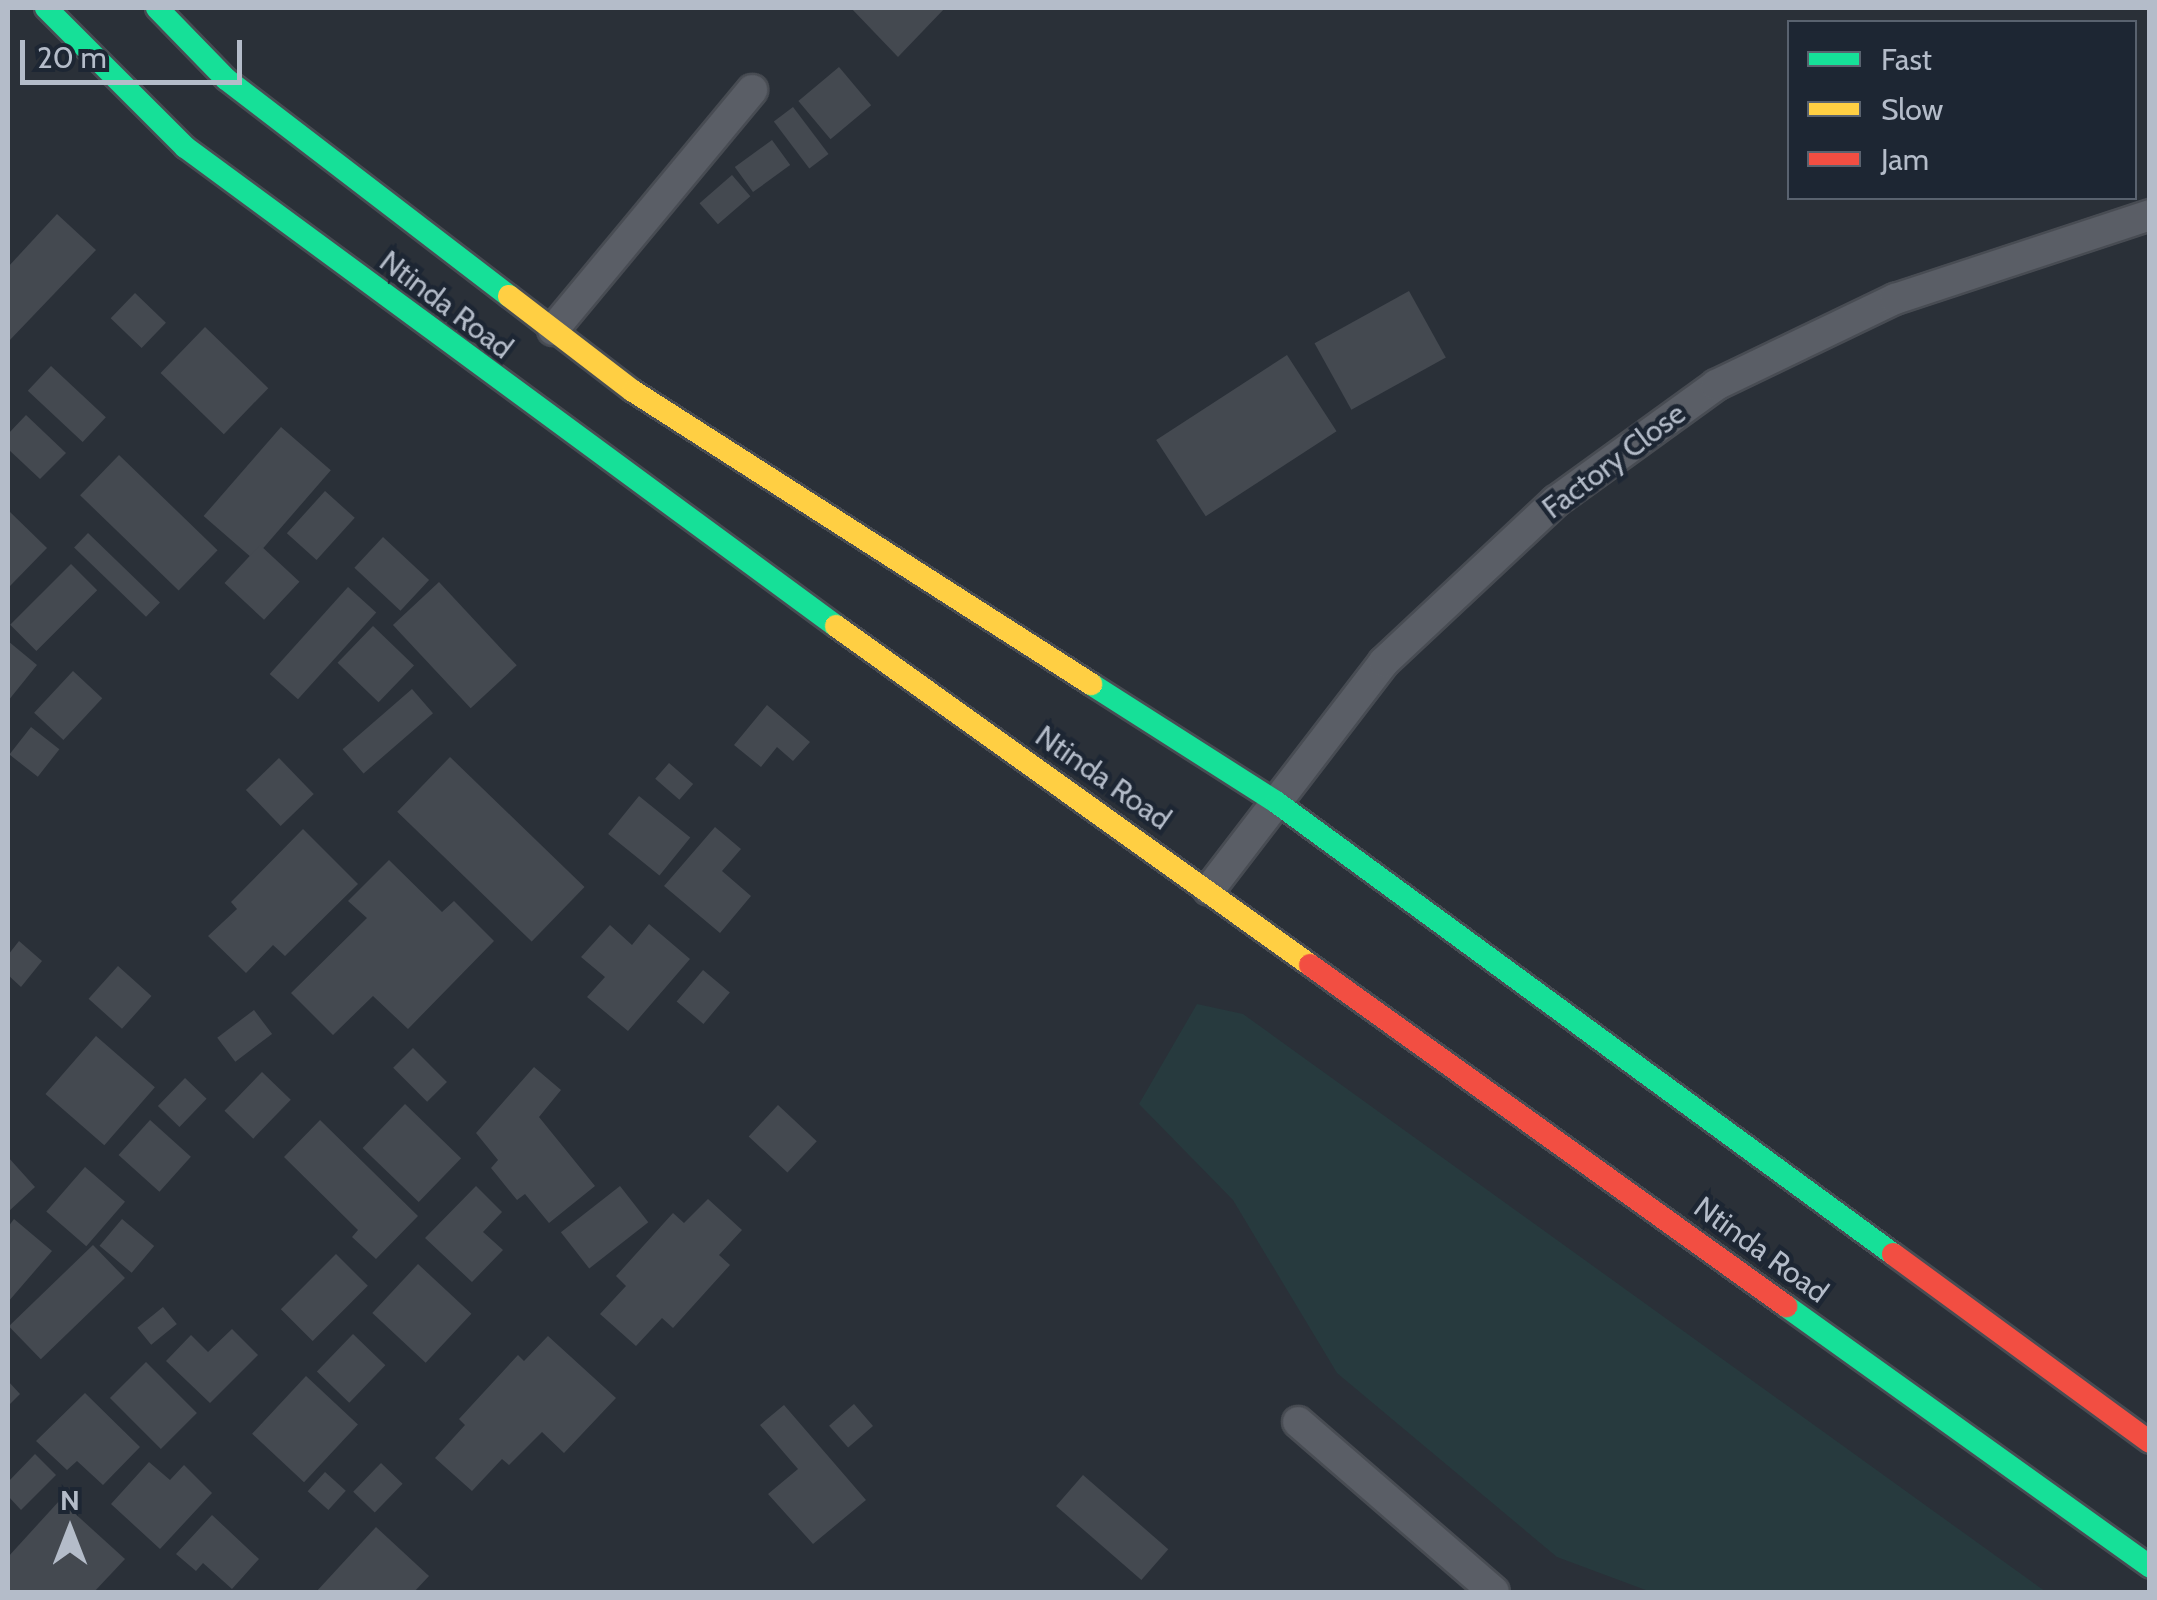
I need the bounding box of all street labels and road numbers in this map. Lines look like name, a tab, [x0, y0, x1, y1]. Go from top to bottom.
street label: Ntinda Road	[372, 243, 520, 367]
street label: Factory Close	[1535, 396, 1693, 526]
street label: Ntinda Road	[1028, 718, 1178, 838]
street label: Ntinda Road	[1687, 1189, 1835, 1311]

